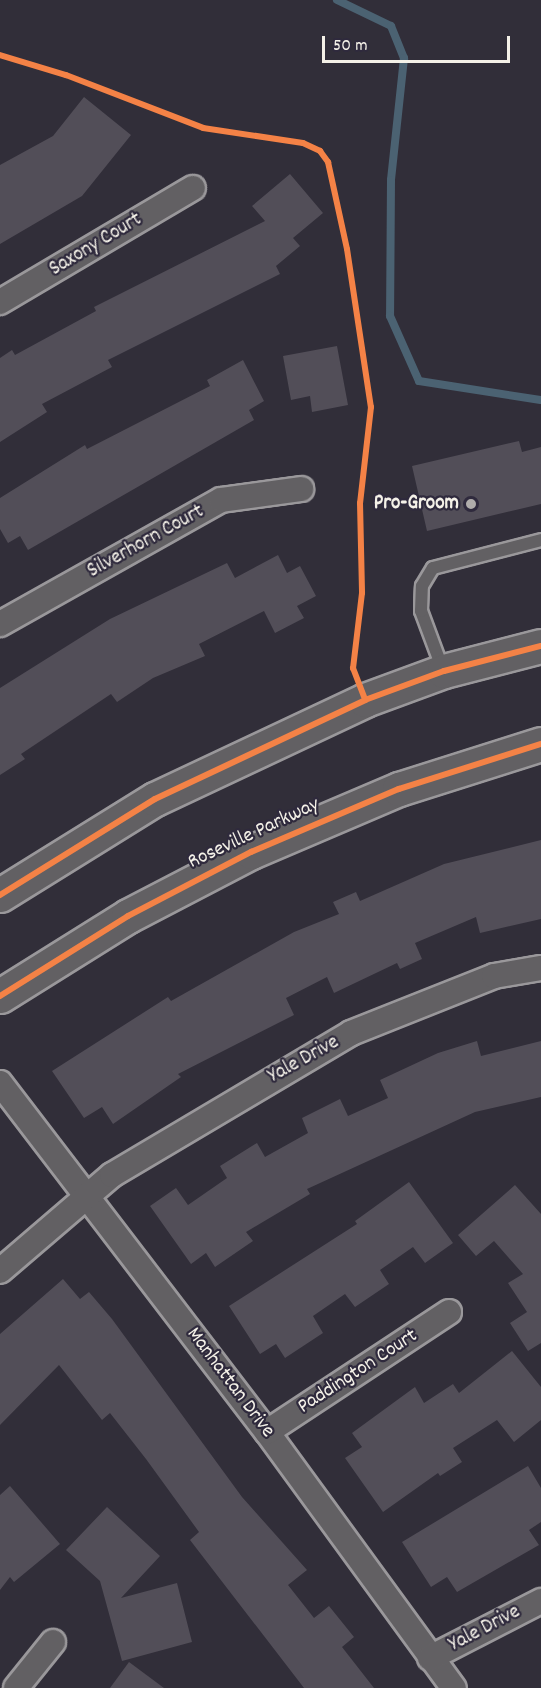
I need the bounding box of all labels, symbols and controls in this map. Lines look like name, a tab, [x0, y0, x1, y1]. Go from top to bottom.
scale bar	[325, 24, 512, 62]
text: 50 m	[333, 34, 368, 59]
street label: Saxony Court	[45, 208, 147, 282]
place label: Pro-Groom	[374, 491, 459, 517]
marker: Pro-Groom	[464, 497, 478, 511]
street label: Silverhorn Court	[83, 500, 209, 584]
street label: Roseville Parkway	[184, 793, 324, 875]
street label: Yale Drive	[264, 1030, 344, 1090]
street label: Manhattan Drive	[180, 1323, 280, 1443]
street label: Paddington Court	[293, 1324, 423, 1420]
street label: Yale Drive	[445, 1600, 525, 1658]

